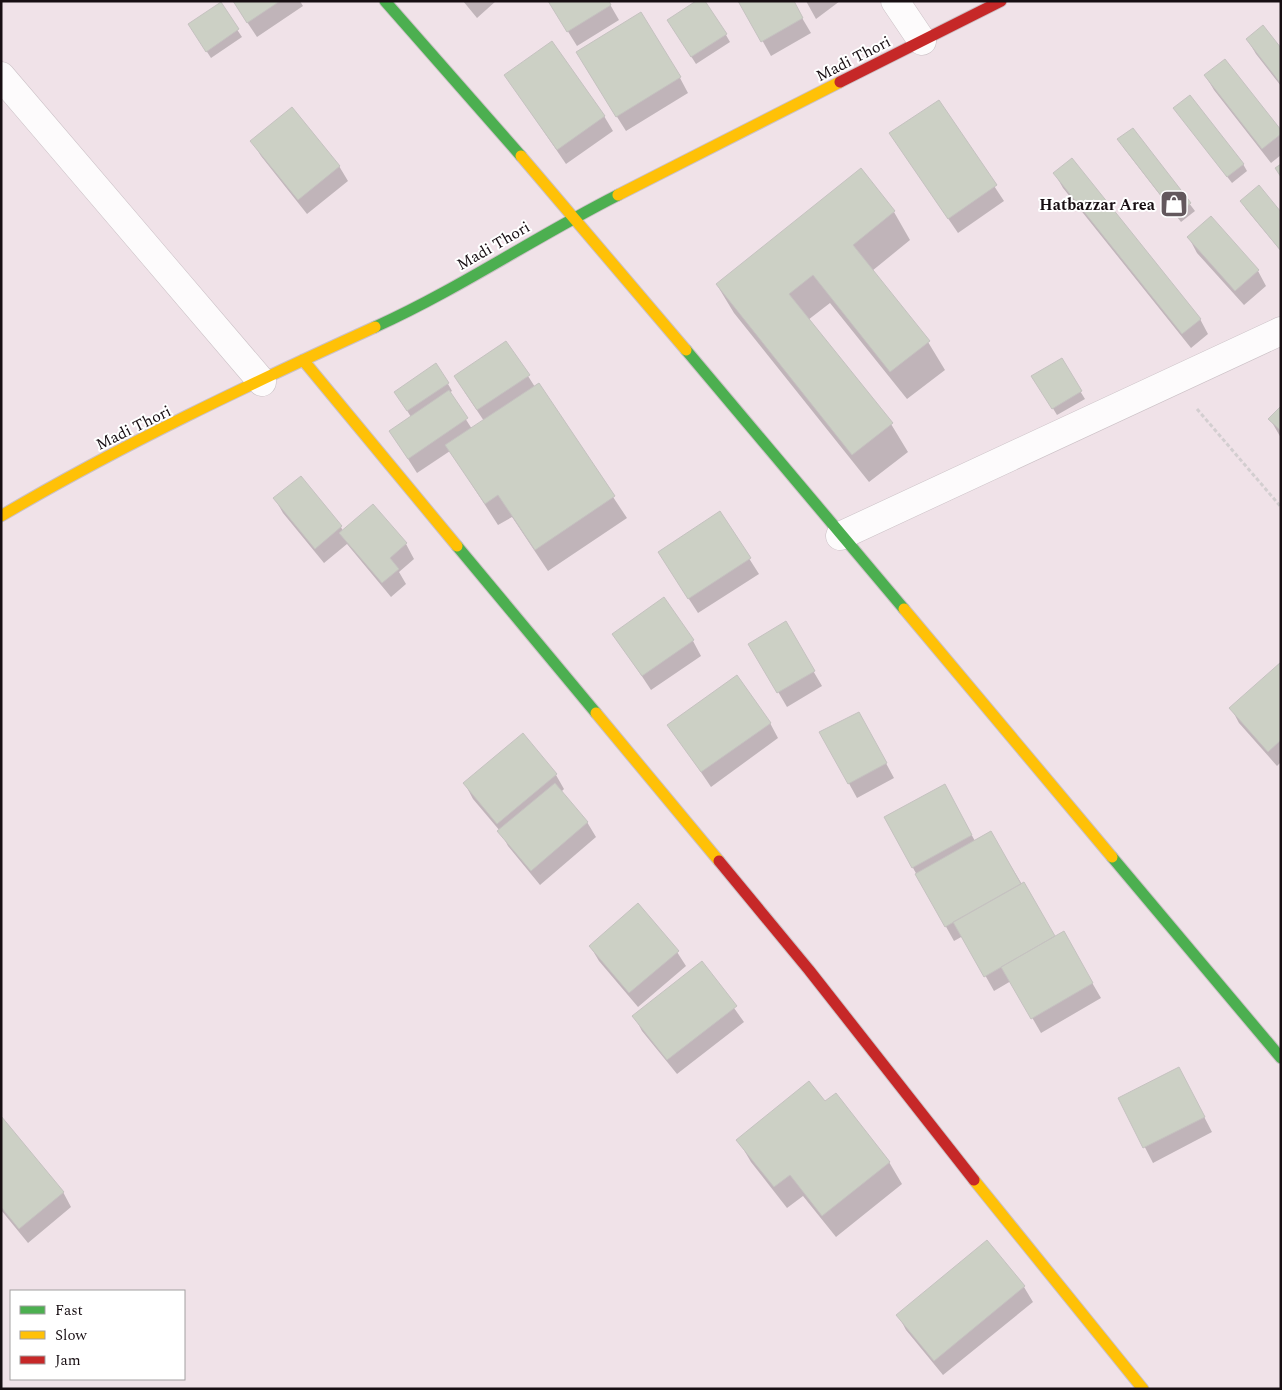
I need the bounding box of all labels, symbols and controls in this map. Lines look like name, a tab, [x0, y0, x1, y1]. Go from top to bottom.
street label: Madi Thori	[812, 30, 895, 88]
shop icon: Hatbazzar Area	[1159, 189, 1189, 219]
place label: Hatbazzar Area	[1039, 193, 1156, 217]
street label: Madi Thori	[452, 215, 535, 277]
street label: Madi Thori	[92, 399, 175, 456]
legend	[10, 1290, 185, 1380]
text: Fast	[55, 1299, 83, 1322]
text: Slow	[55, 1324, 87, 1347]
text: Jam	[55, 1349, 81, 1372]

